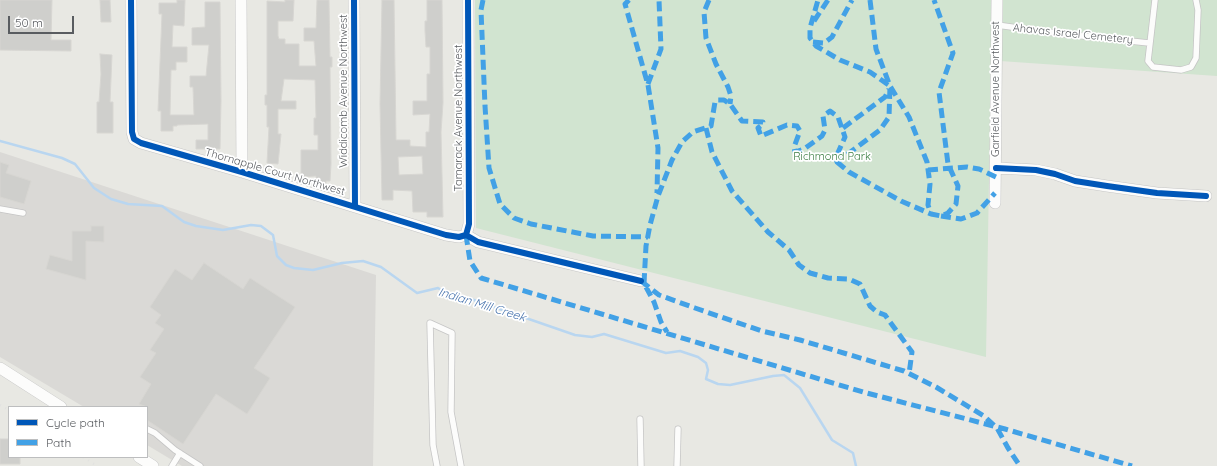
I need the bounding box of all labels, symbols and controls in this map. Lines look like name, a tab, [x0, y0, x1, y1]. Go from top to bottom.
scale bar	[10, 8, 76, 34]
street label: Widdicomb Avenue Northwest	[337, 14, 351, 168]
text: 50 m	[15, 15, 43, 30]
street label: Garfield Avenue Northwest	[989, 21, 1003, 157]
street label: Ahavas Israel Cemetery	[1012, 21, 1134, 47]
street label: Tamarack Avenue Northwest	[452, 44, 466, 192]
street label: Thornapple Court Northwest	[203, 146, 347, 198]
park label: Richmond Park	[793, 150, 871, 164]
water label: Indian Mill Creek	[437, 285, 527, 325]
legend	[8, 406, 148, 458]
text: Cycle path	[46, 415, 105, 430]
text: Path	[46, 435, 71, 450]

